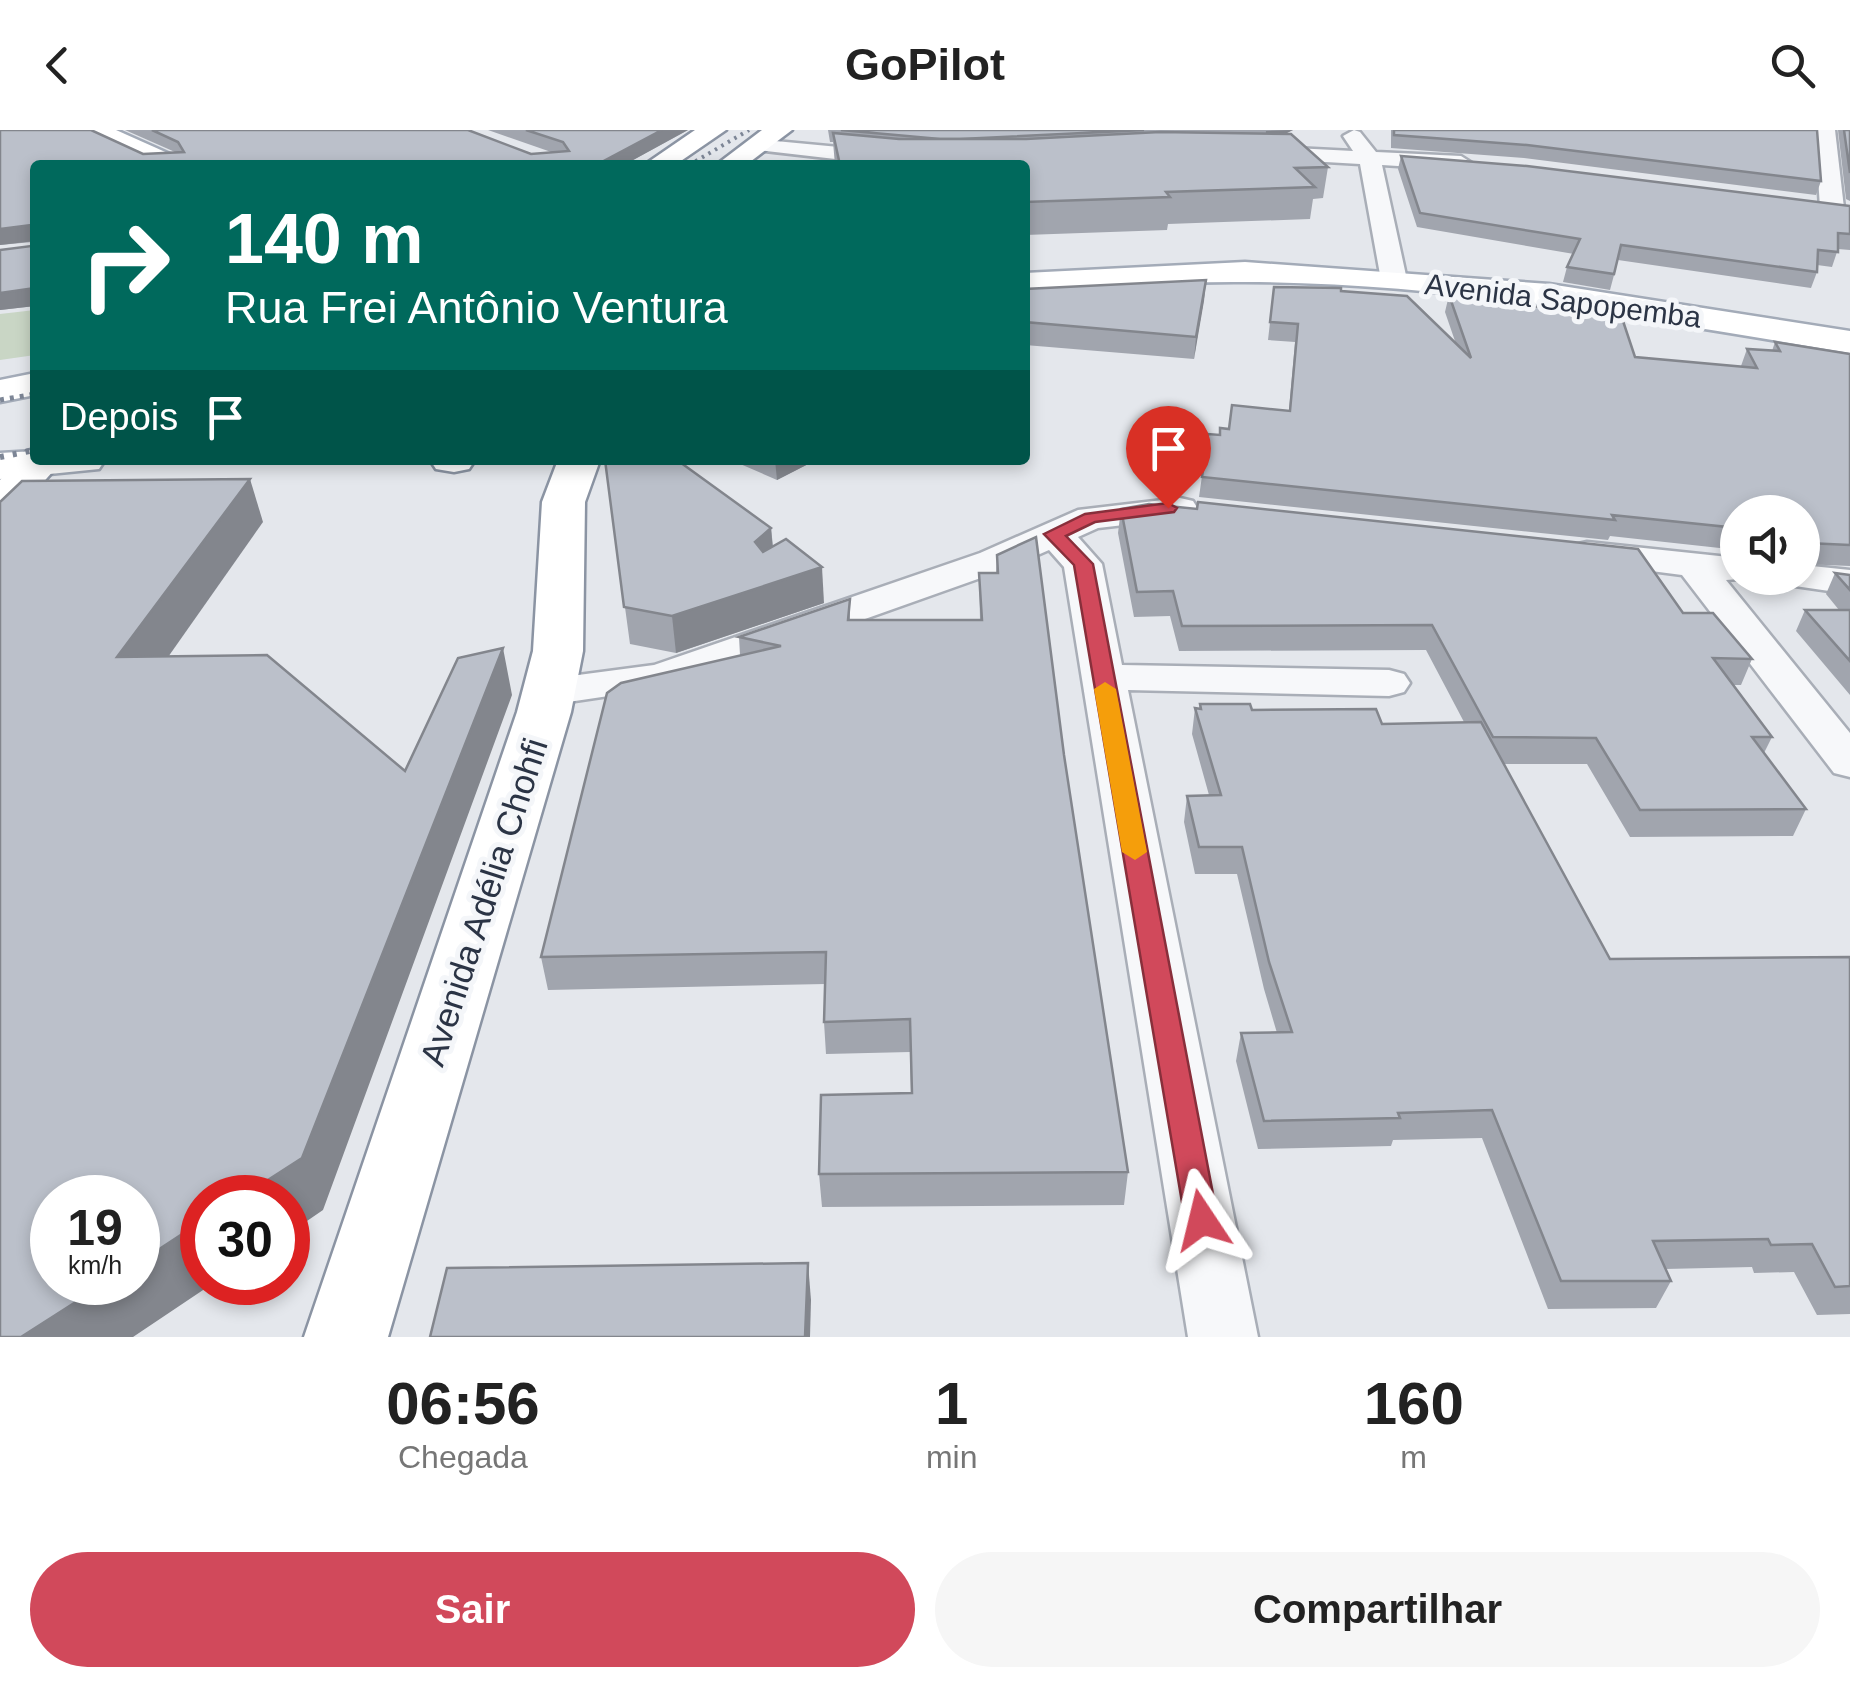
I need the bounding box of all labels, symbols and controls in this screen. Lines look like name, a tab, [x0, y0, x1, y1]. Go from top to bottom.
icon: back	[30, 38, 85, 93]
icon: search	[1765, 38, 1820, 93]
text: GoPilot	[845, 39, 1005, 90]
icon: right	[60, 200, 190, 330]
text: 140 m	[225, 200, 423, 278]
street label: Avenida Sapopemba	[1423, 267, 1703, 334]
text: Rua Frei Antônio Ventura	[225, 282, 728, 333]
icon: arrive	[198, 390, 253, 445]
text: Depois	[60, 396, 178, 438]
pin	[1126, 406, 1211, 509]
icon: arrive	[1141, 421, 1196, 476]
map controls	[1720, 495, 1820, 595]
button: sound	[1720, 495, 1820, 595]
street label: Avenida Adélia Chohfi	[412, 733, 555, 1070]
position arrow	[1150, 1168, 1254, 1272]
speed limit sign: 30	[180, 1175, 310, 1305]
text: 19	[67, 1200, 123, 1256]
text: km/h	[68, 1251, 122, 1279]
text: 06:56	[386, 1370, 540, 1437]
text: 1	[935, 1370, 968, 1437]
text: 160	[1364, 1370, 1464, 1437]
text: Chegada	[398, 1439, 528, 1475]
text: min	[926, 1439, 977, 1475]
text: m	[1400, 1439, 1427, 1475]
button: Sair	[30, 1552, 915, 1667]
button: Compartilhar	[935, 1552, 1820, 1667]

